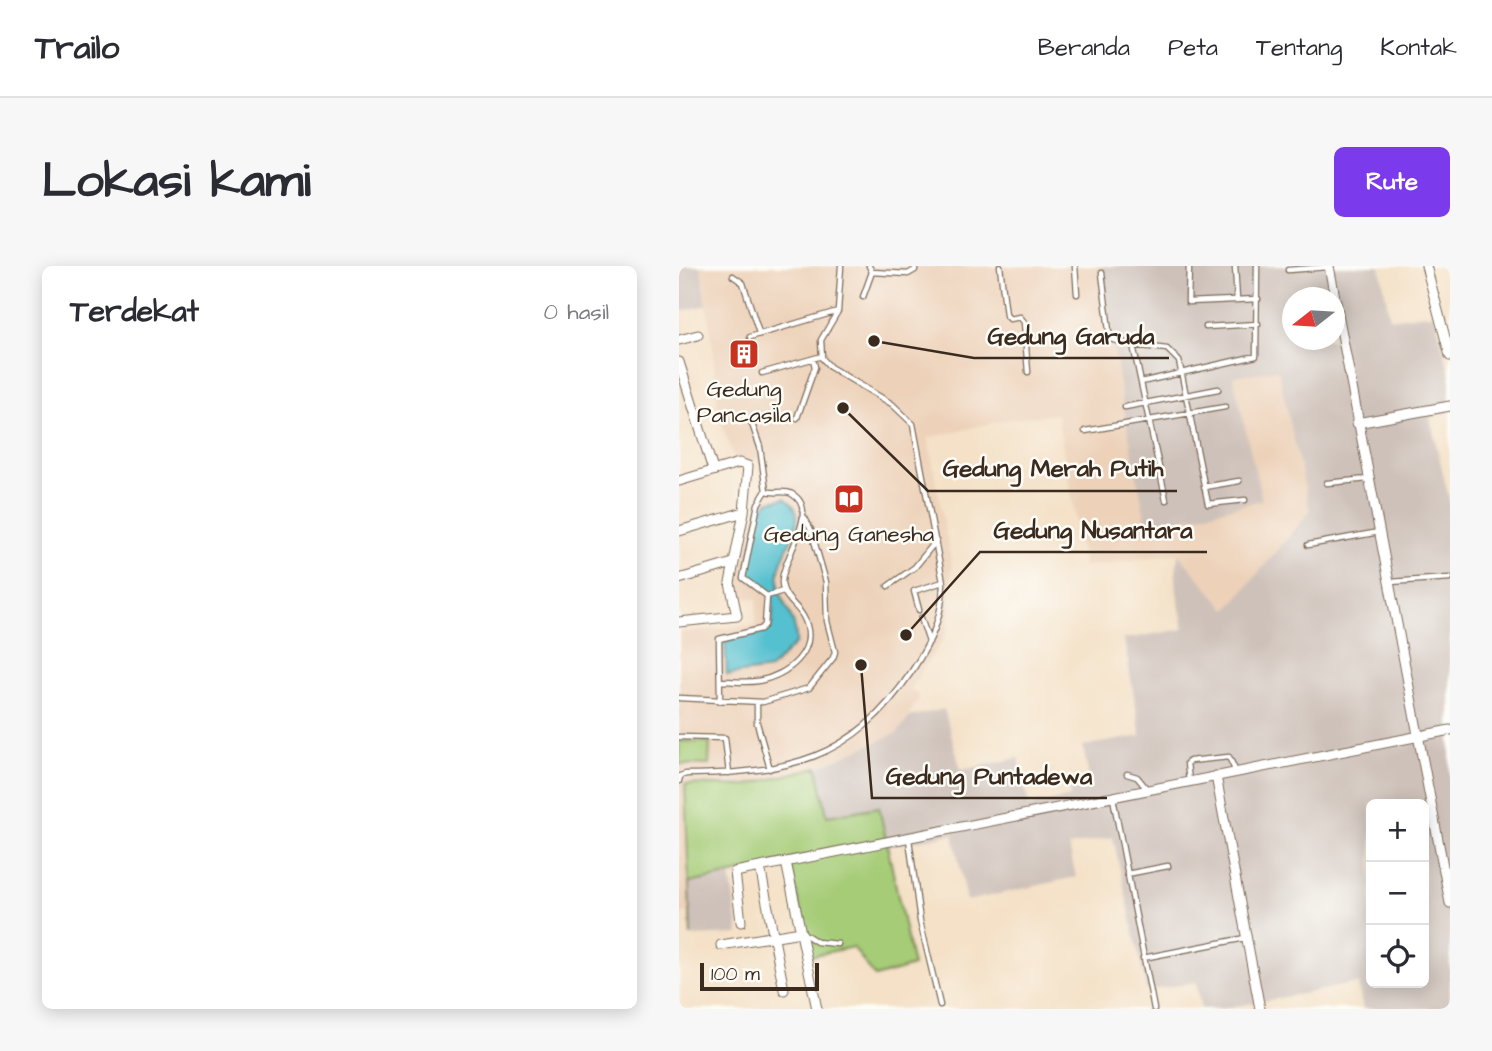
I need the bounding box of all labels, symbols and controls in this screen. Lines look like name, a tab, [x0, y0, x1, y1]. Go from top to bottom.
text: Trailo	[35, 25, 119, 71]
text: Beranda	[1038, 31, 1130, 65]
text: Peta	[1168, 31, 1218, 65]
text: Tentang	[1256, 31, 1342, 65]
text: Kontak	[1380, 31, 1457, 65]
button: Rute	[1334, 147, 1450, 217]
text: Lokasi kami	[42, 148, 311, 216]
north arrow	[1282, 287, 1345, 350]
text: Terdekat	[70, 291, 199, 333]
text: 0 hasil	[544, 296, 609, 328]
callout: Gedung Garuda	[974, 313, 1169, 358]
text: Gedung Garuda	[988, 320, 1155, 355]
building icon: Gedung Pancasila	[727, 337, 761, 371]
place label: Gedung Pancasila	[697, 373, 792, 431]
callout: Gedung Merah Putih	[928, 446, 1177, 491]
text: Gedung Merah Putih	[943, 452, 1164, 487]
library icon: Gedung Ganesha	[832, 482, 866, 516]
callout: Gedung Nusantara	[980, 507, 1207, 552]
text: Gedung Nusantara	[994, 514, 1193, 549]
place label: Gedung Ganesha	[764, 518, 935, 551]
callout: Gedung Puntadewa	[872, 753, 1107, 798]
text: Gedung Puntadewa	[886, 760, 1093, 795]
map controls	[1366, 799, 1429, 988]
button: +	[1366, 799, 1429, 862]
button: −	[1366, 862, 1429, 925]
button: locate	[1366, 925, 1429, 988]
scale bar	[700, 960, 819, 992]
text: 100 m	[711, 961, 760, 988]

